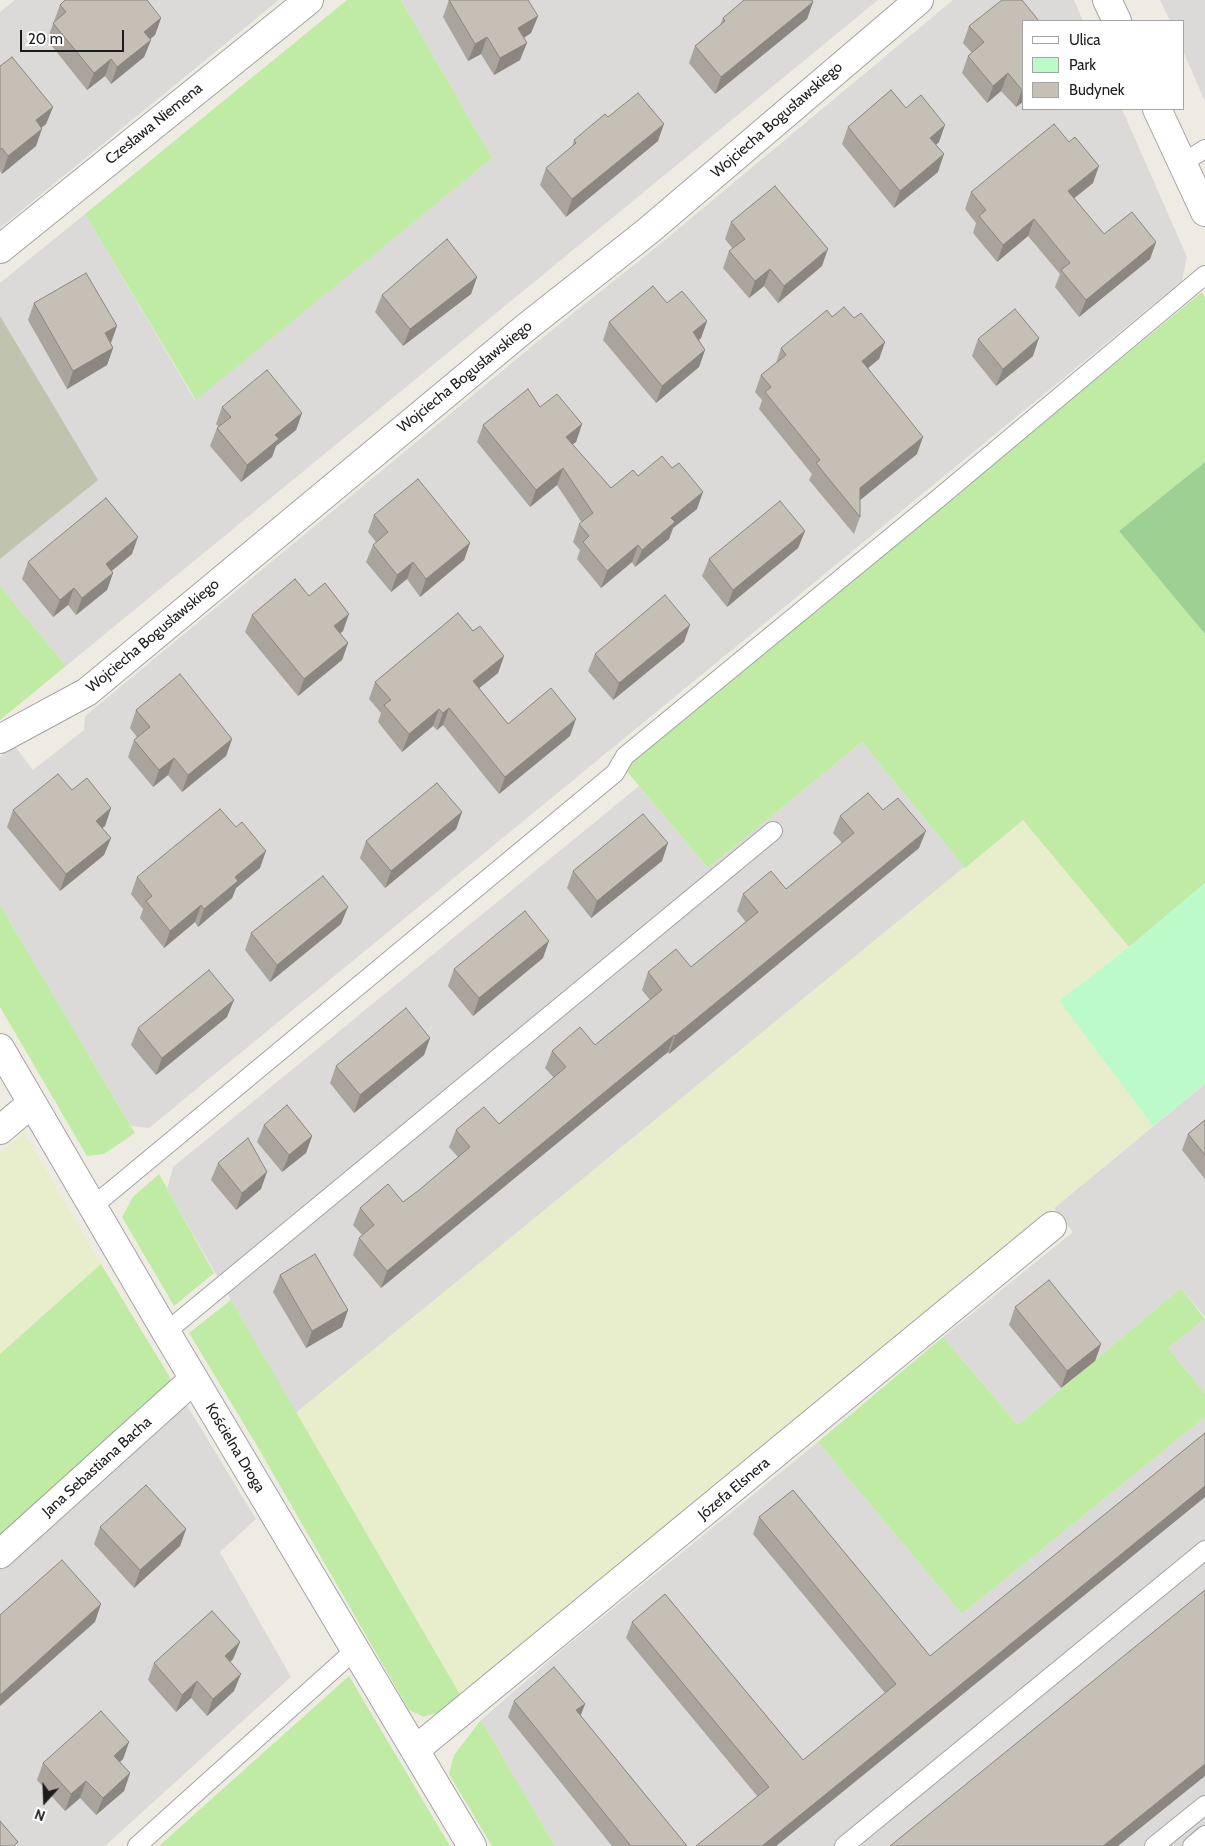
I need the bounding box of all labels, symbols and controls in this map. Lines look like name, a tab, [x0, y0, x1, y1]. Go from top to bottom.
scale bar	[22, 20, 126, 52]
legend	[1022, 20, 1185, 110]
text: 20 m	[28, 30, 63, 48]
text: Ulica	[1069, 31, 1100, 49]
text: Park	[1069, 56, 1096, 74]
street label: Wojciecha Bogusławskiego	[708, 58, 846, 182]
street label: Czesława Niemena	[102, 79, 206, 169]
text: Budynek	[1069, 81, 1124, 99]
street label: Wojciecha Bogusławskiego	[394, 317, 536, 437]
street label: Wojciecha Bogusławskiego	[83, 575, 223, 697]
street label: Kościelna Droga	[201, 1400, 269, 1496]
street label: Jana Sebastiana Bacha	[39, 1413, 155, 1521]
street label: Józefa Elsnera	[695, 1454, 773, 1524]
north arrow	[20, 1776, 70, 1826]
text: N	[32, 1805, 48, 1825]

